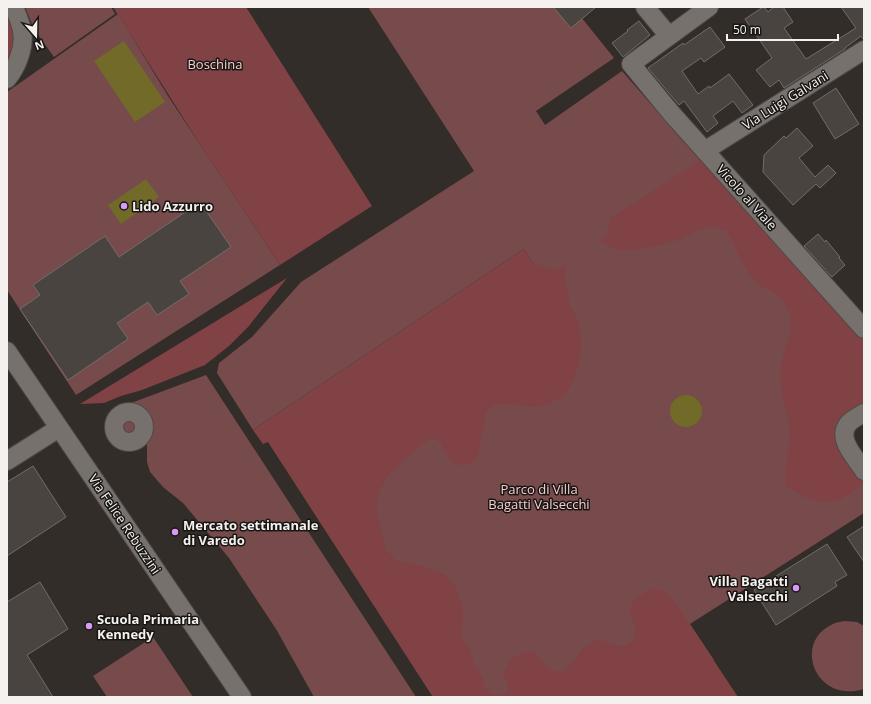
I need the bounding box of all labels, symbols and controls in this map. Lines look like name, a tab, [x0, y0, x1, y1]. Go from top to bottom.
north arrow	[16, 16, 56, 56]
scale bar	[727, 16, 838, 42]
text: 50 m	[733, 21, 761, 38]
text: N	[33, 37, 46, 54]
park label: Boschina	[187, 55, 243, 73]
street label: Via Luigi Galvani	[739, 66, 831, 134]
street label: Vicolo al Viale	[713, 160, 781, 234]
place label: Lido Azzurro	[132, 197, 213, 215]
marker: Lido Azzurro	[119, 201, 129, 211]
street label: Via Felice Rebuzzini	[85, 470, 165, 578]
park label: Parco di Villa Bagatti Valsecchi	[488, 480, 590, 513]
place label: Mercato settimanale di Varedo	[183, 516, 319, 549]
marker: Mercato settimanale di Varedo	[170, 527, 180, 537]
place label: Villa Bagatti Valsecchi	[709, 572, 788, 605]
marker: Villa Bagatti Valsecchi	[791, 583, 801, 593]
place label: Scuola Primaria Kennedy	[97, 610, 199, 643]
marker: Scuola Primaria Kennedy	[84, 621, 94, 631]

